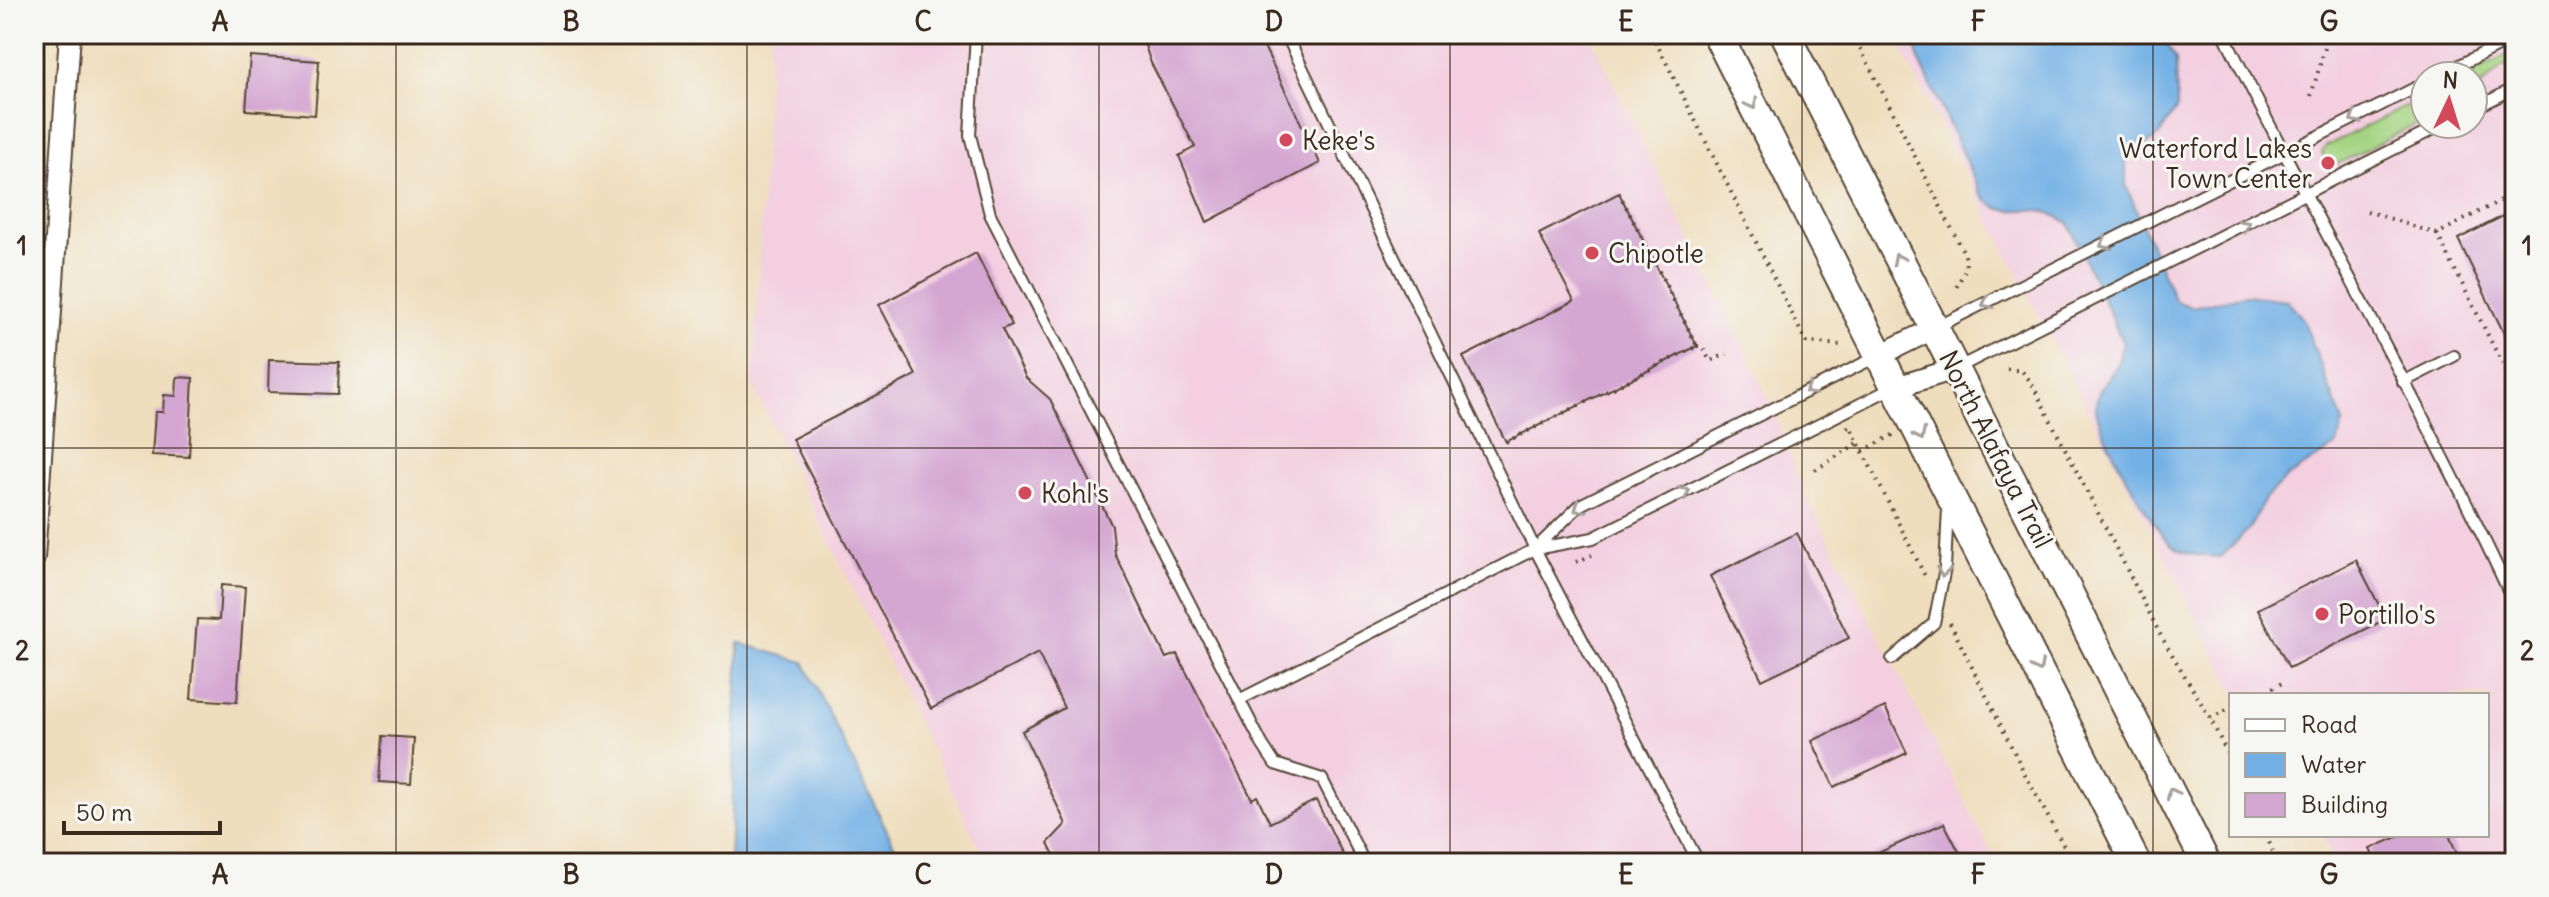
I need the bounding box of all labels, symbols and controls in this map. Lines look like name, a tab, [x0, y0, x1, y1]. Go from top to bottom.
text: A	[212, 5, 229, 38]
text: B	[562, 5, 580, 38]
text: C	[914, 5, 932, 38]
text: D	[1265, 5, 1283, 38]
text: E	[1618, 5, 1634, 38]
text: F	[1971, 5, 1986, 38]
text: G	[2320, 5, 2339, 38]
north arrow	[2409, 60, 2489, 140]
text: N	[2442, 66, 2459, 95]
one-way arrow	[1743, 95, 1758, 110]
one-way arrow	[2349, 108, 2364, 123]
place label: Keke's	[1302, 124, 1375, 157]
marker: Keke's	[1277, 131, 1295, 149]
place label: Waterford Lakes Town Center	[2119, 132, 2312, 195]
marker: Waterford Lakes Town Center	[2319, 154, 2337, 172]
one-way arrow	[2237, 219, 2252, 234]
text: 1	[17, 229, 27, 262]
text: 1	[2522, 229, 2532, 262]
one-way arrow	[2098, 234, 2113, 249]
place label: Chipotle	[1608, 237, 1704, 270]
marker: Chipotle	[1583, 244, 1601, 262]
one-way arrow	[1893, 252, 1908, 267]
one-way arrow	[1980, 293, 1995, 309]
street label: North Alafaya Trail	[1932, 345, 2060, 553]
one-way arrow	[1804, 380, 1819, 396]
one-way arrow	[1910, 427, 1926, 442]
place label: Kohl's	[1041, 477, 1109, 510]
marker: Kohl's	[1016, 484, 1034, 502]
one-way arrow	[1676, 486, 1691, 502]
one-way arrow	[1573, 499, 1588, 513]
one-way arrow	[1935, 565, 1952, 578]
place label: Portillo's	[2338, 598, 2436, 631]
marker: Portillo's	[2313, 605, 2331, 623]
text: 2	[15, 634, 29, 667]
text: 2	[2520, 634, 2534, 667]
one-way arrow	[2028, 659, 2043, 674]
legend	[2229, 693, 2489, 837]
text: Road	[2301, 709, 2357, 739]
text: Water	[2301, 749, 2366, 779]
scale bar	[64, 785, 220, 835]
one-way arrow	[2167, 786, 2182, 801]
text: Building	[2301, 789, 2388, 819]
text: 50 m	[76, 797, 132, 827]
text: A	[212, 858, 229, 891]
text: B	[562, 858, 580, 891]
text: C	[914, 858, 932, 891]
text: D	[1265, 858, 1283, 891]
text: E	[1618, 858, 1634, 891]
text: F	[1971, 858, 1986, 891]
text: G	[2320, 858, 2339, 891]

